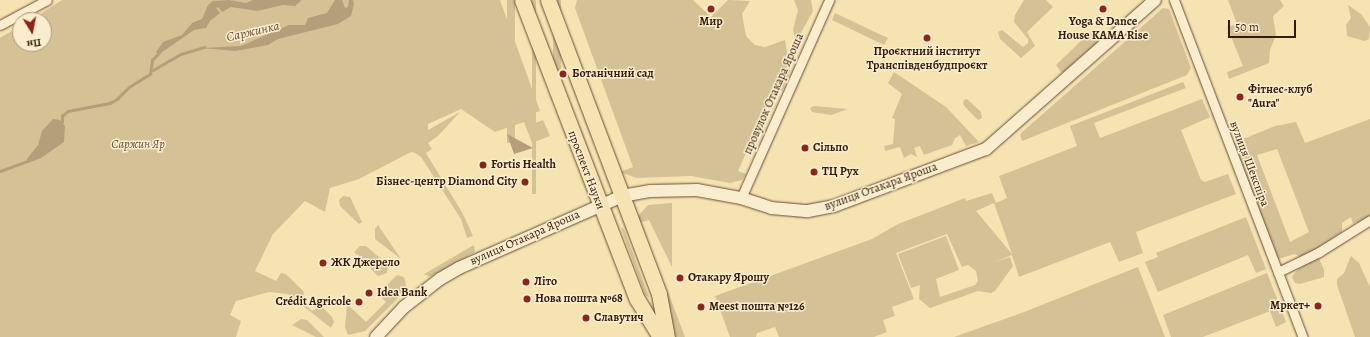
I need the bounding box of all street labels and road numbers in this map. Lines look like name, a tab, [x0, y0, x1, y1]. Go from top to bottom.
street label: провулок Отакара Яроша	[741, 31, 807, 157]
street label: вулиця Шекспіра	[1226, 119, 1272, 209]
street label: проспект Науки	[564, 128, 608, 212]
street label: вулиця Отакара Яроша	[823, 160, 939, 214]
street label: вулиця Отакара Яроша	[468, 207, 582, 269]

